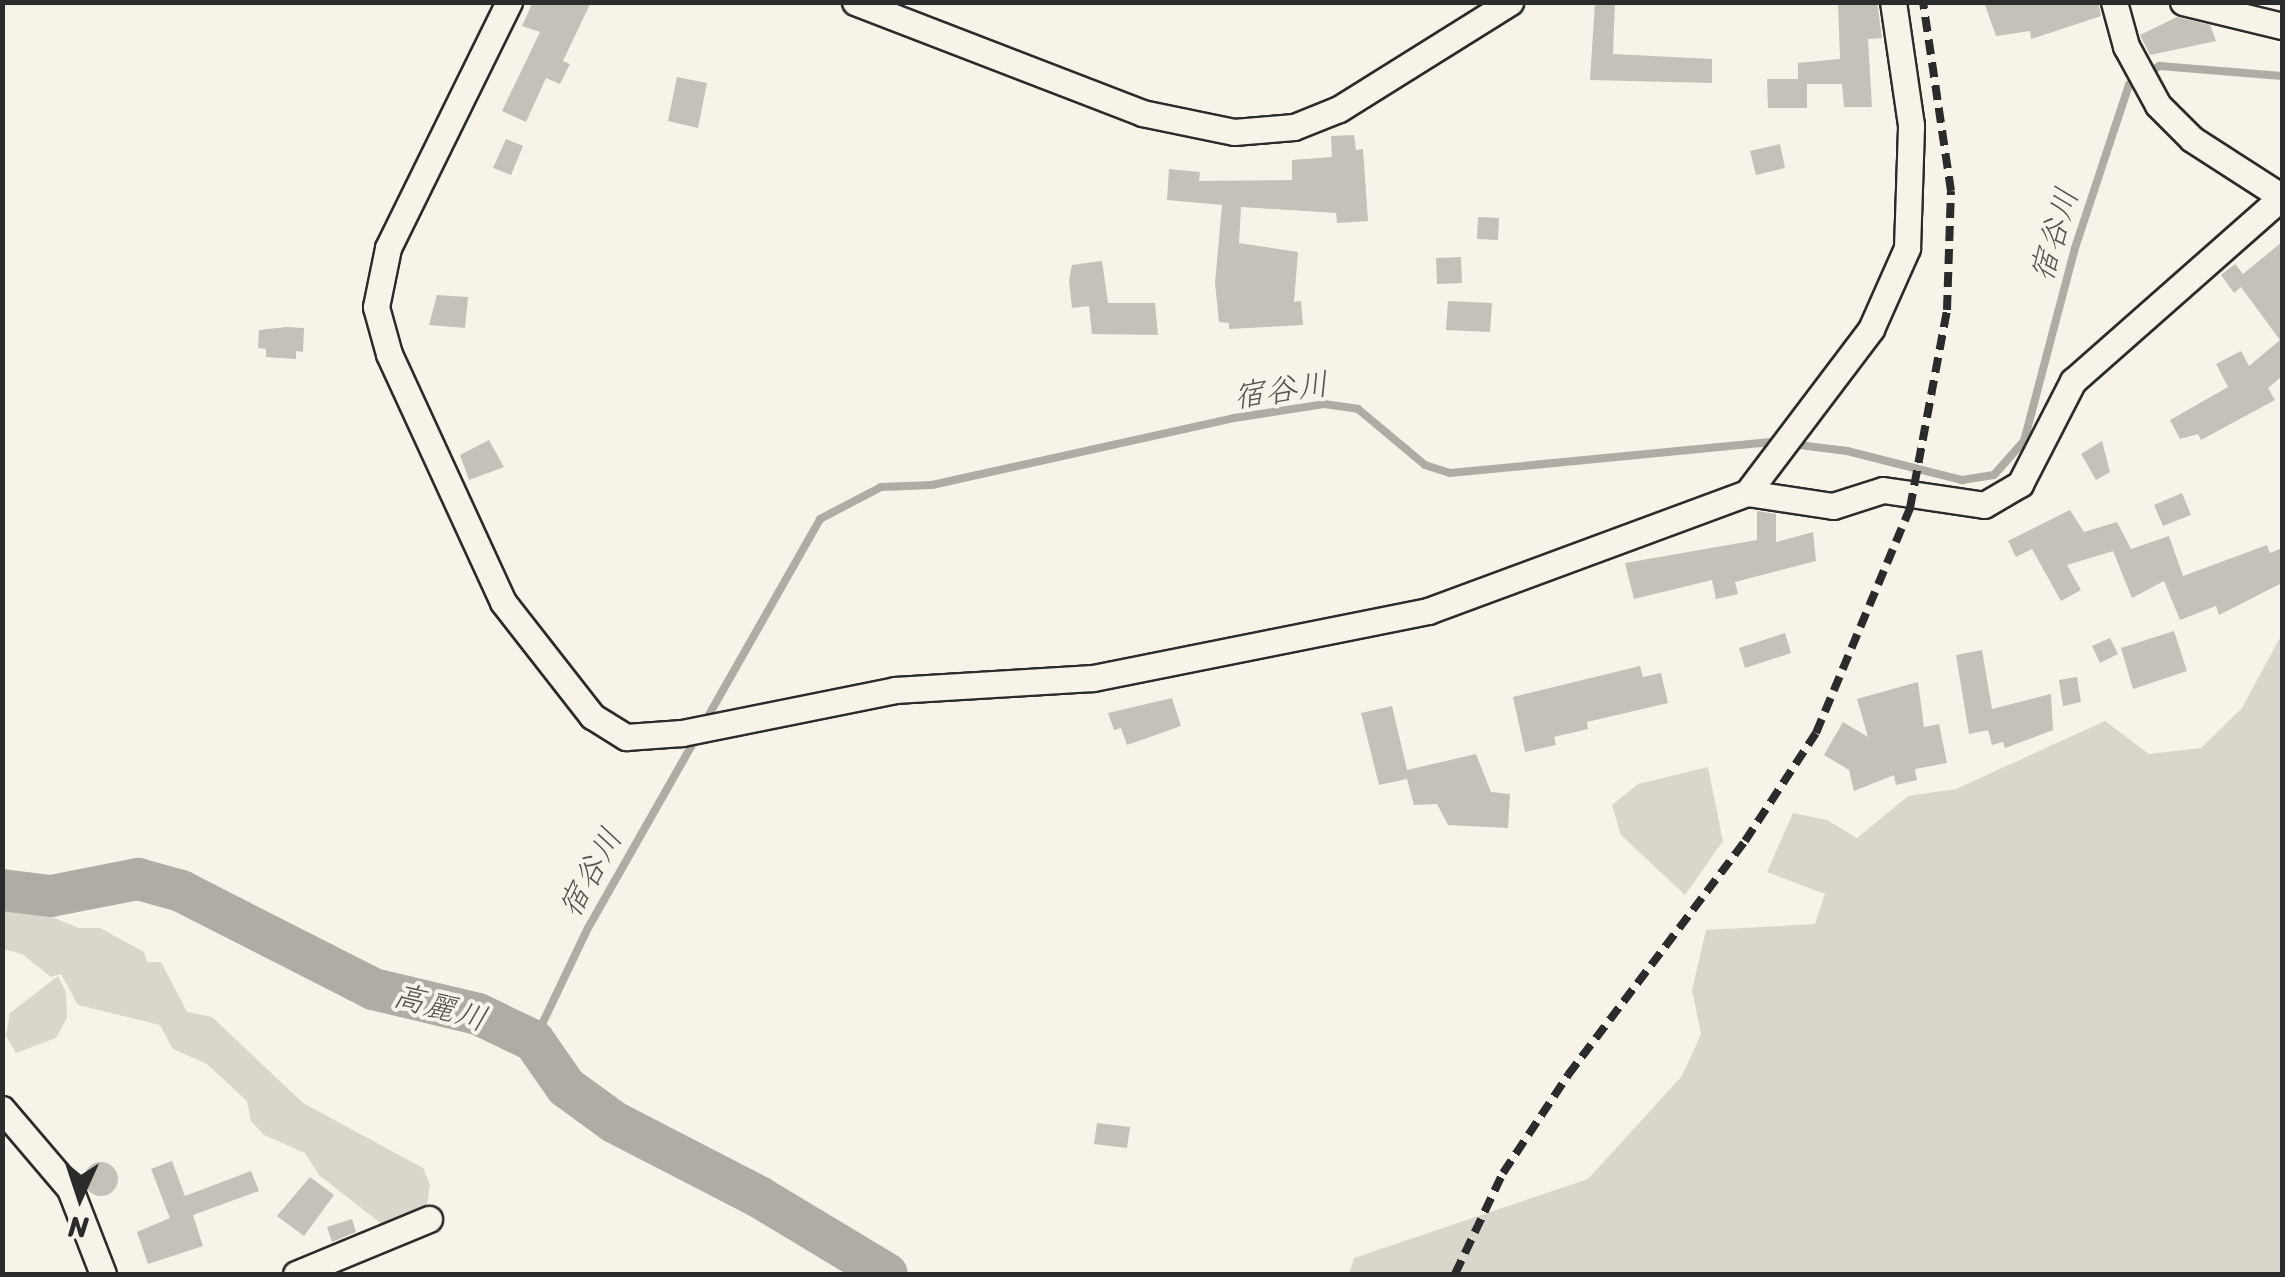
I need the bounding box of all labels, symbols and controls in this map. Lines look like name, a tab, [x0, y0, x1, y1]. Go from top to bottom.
water label: 宿谷川	[2023, 183, 2087, 287]
water label: 宿谷川	[1231, 365, 1331, 417]
water label: 宿谷川	[551, 822, 631, 924]
water label: 高麗川	[389, 976, 491, 1040]
north arrow	[30, 1147, 130, 1247]
text: N	[67, 1202, 89, 1252]

